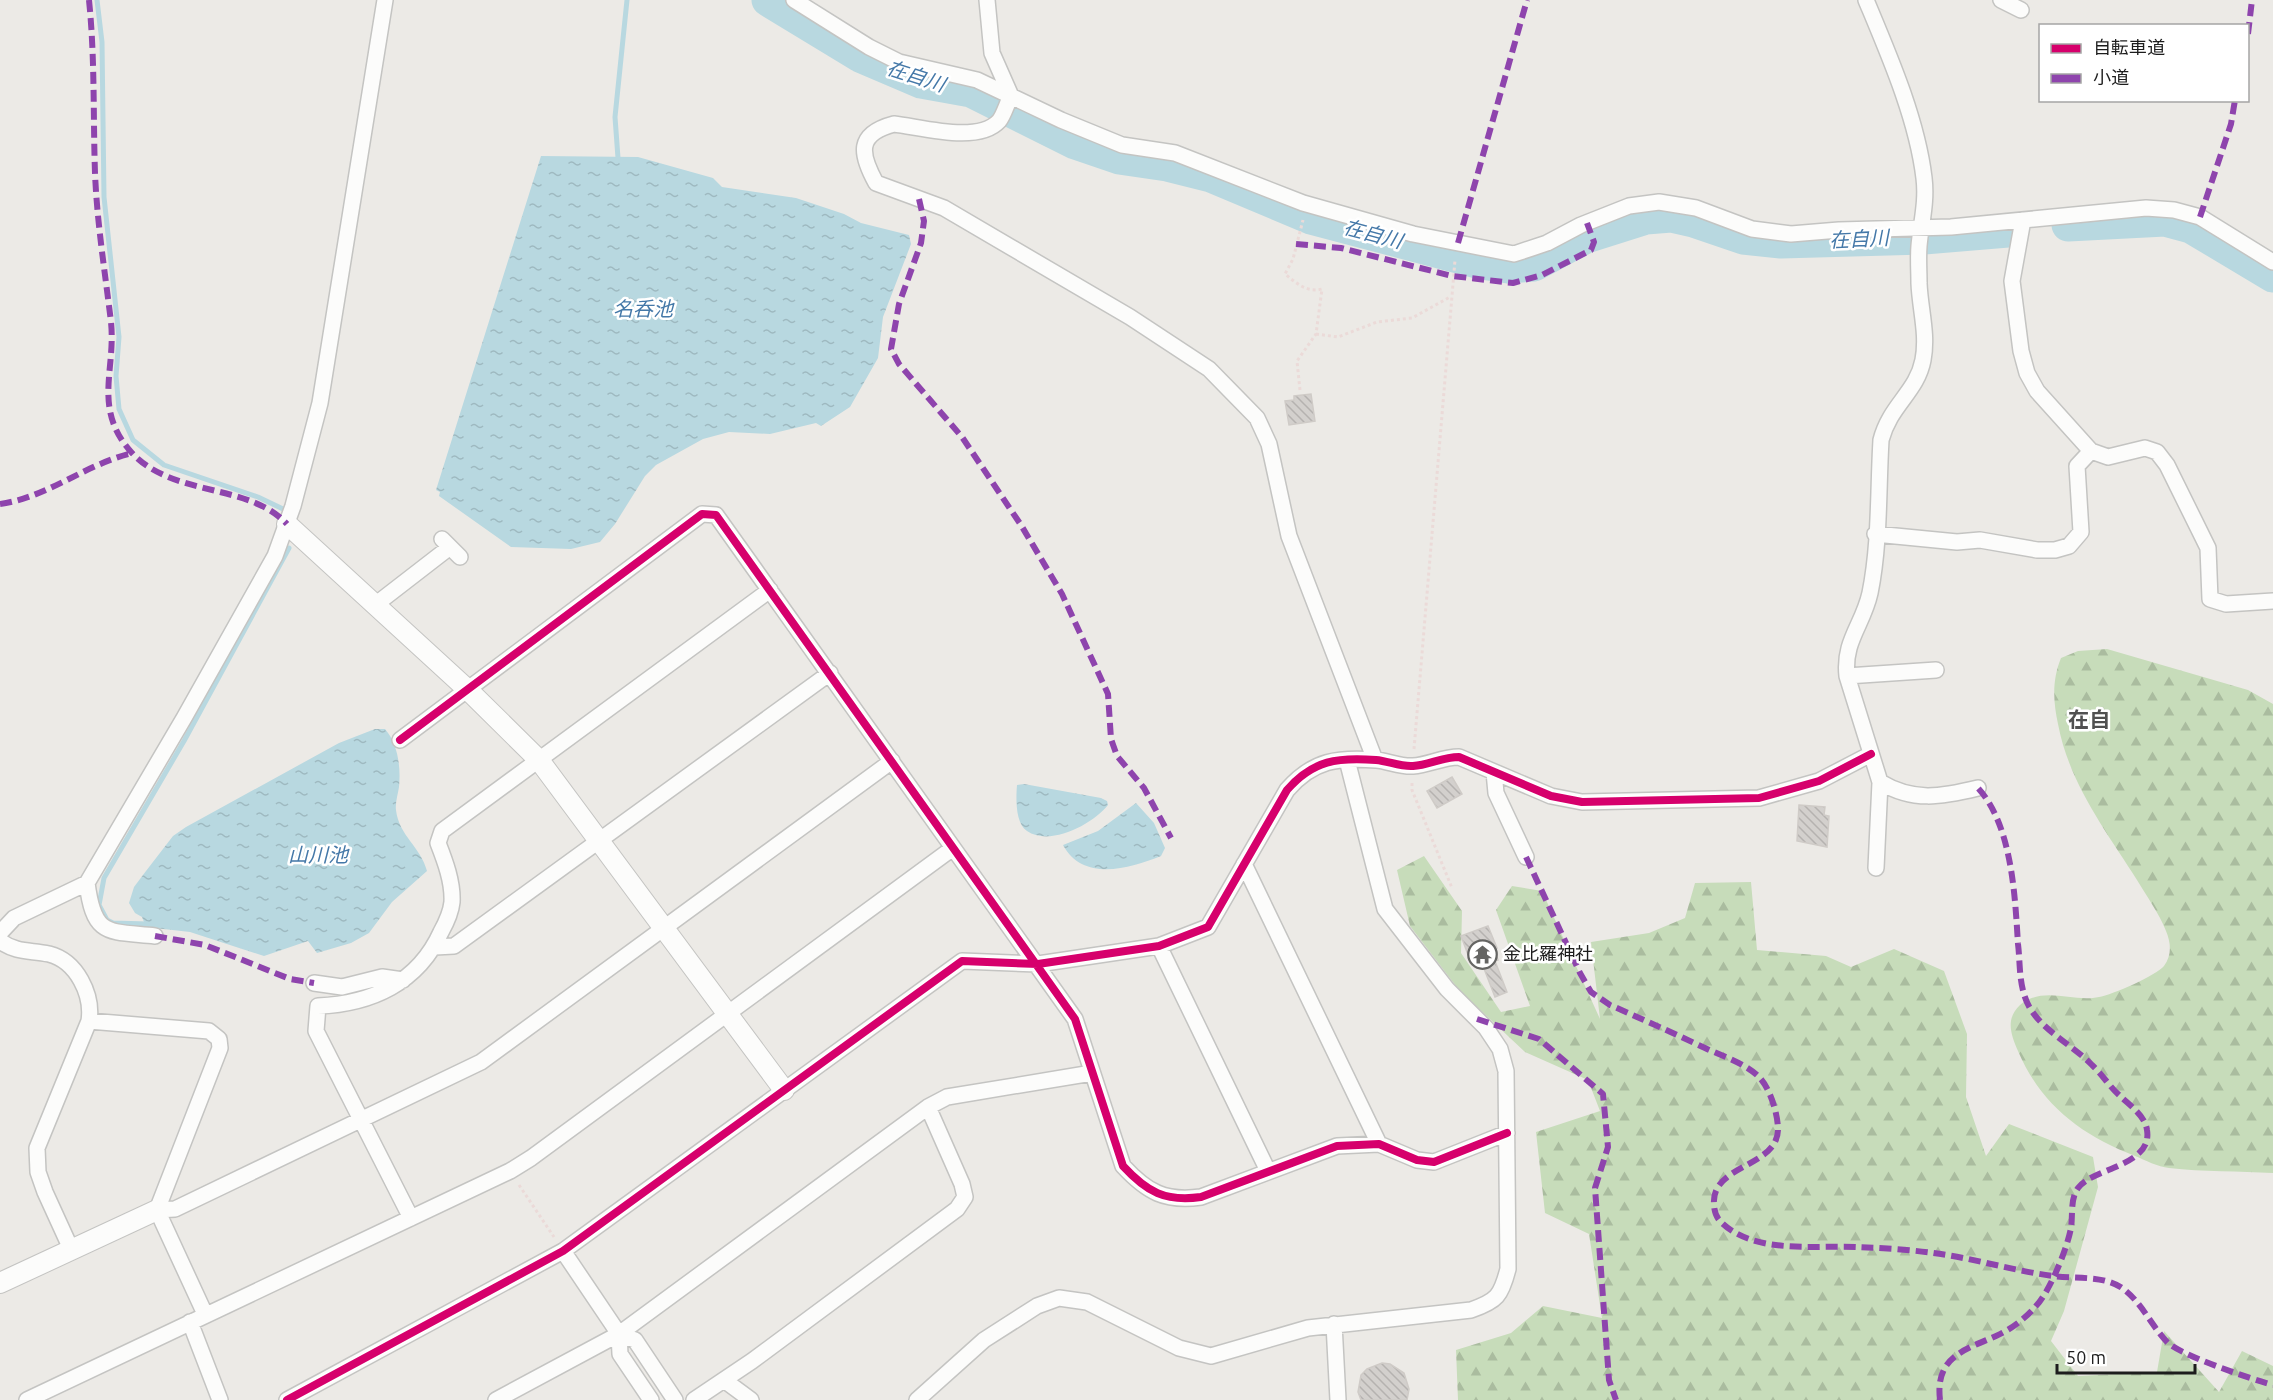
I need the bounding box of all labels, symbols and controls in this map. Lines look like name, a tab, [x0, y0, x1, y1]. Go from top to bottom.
legend	[2039, 24, 2249, 102]
text: 自転車道	[2093, 37, 2165, 57]
water label: 在自川	[884, 55, 950, 96]
text: 小道	[2093, 67, 2129, 87]
water label: 在自川	[1341, 215, 1407, 253]
water label: 在自川	[1828, 225, 1892, 252]
water label: 名呑池	[613, 297, 675, 320]
district label: 在自	[2068, 707, 2110, 731]
water label: 山川池	[288, 843, 350, 866]
temple icon: 金比羅神社	[1466, 938, 1498, 970]
place label: 金比羅神社	[1503, 943, 1593, 963]
scale bar	[2057, 1337, 2195, 1375]
text: 50 m	[2066, 1347, 2106, 1367]

